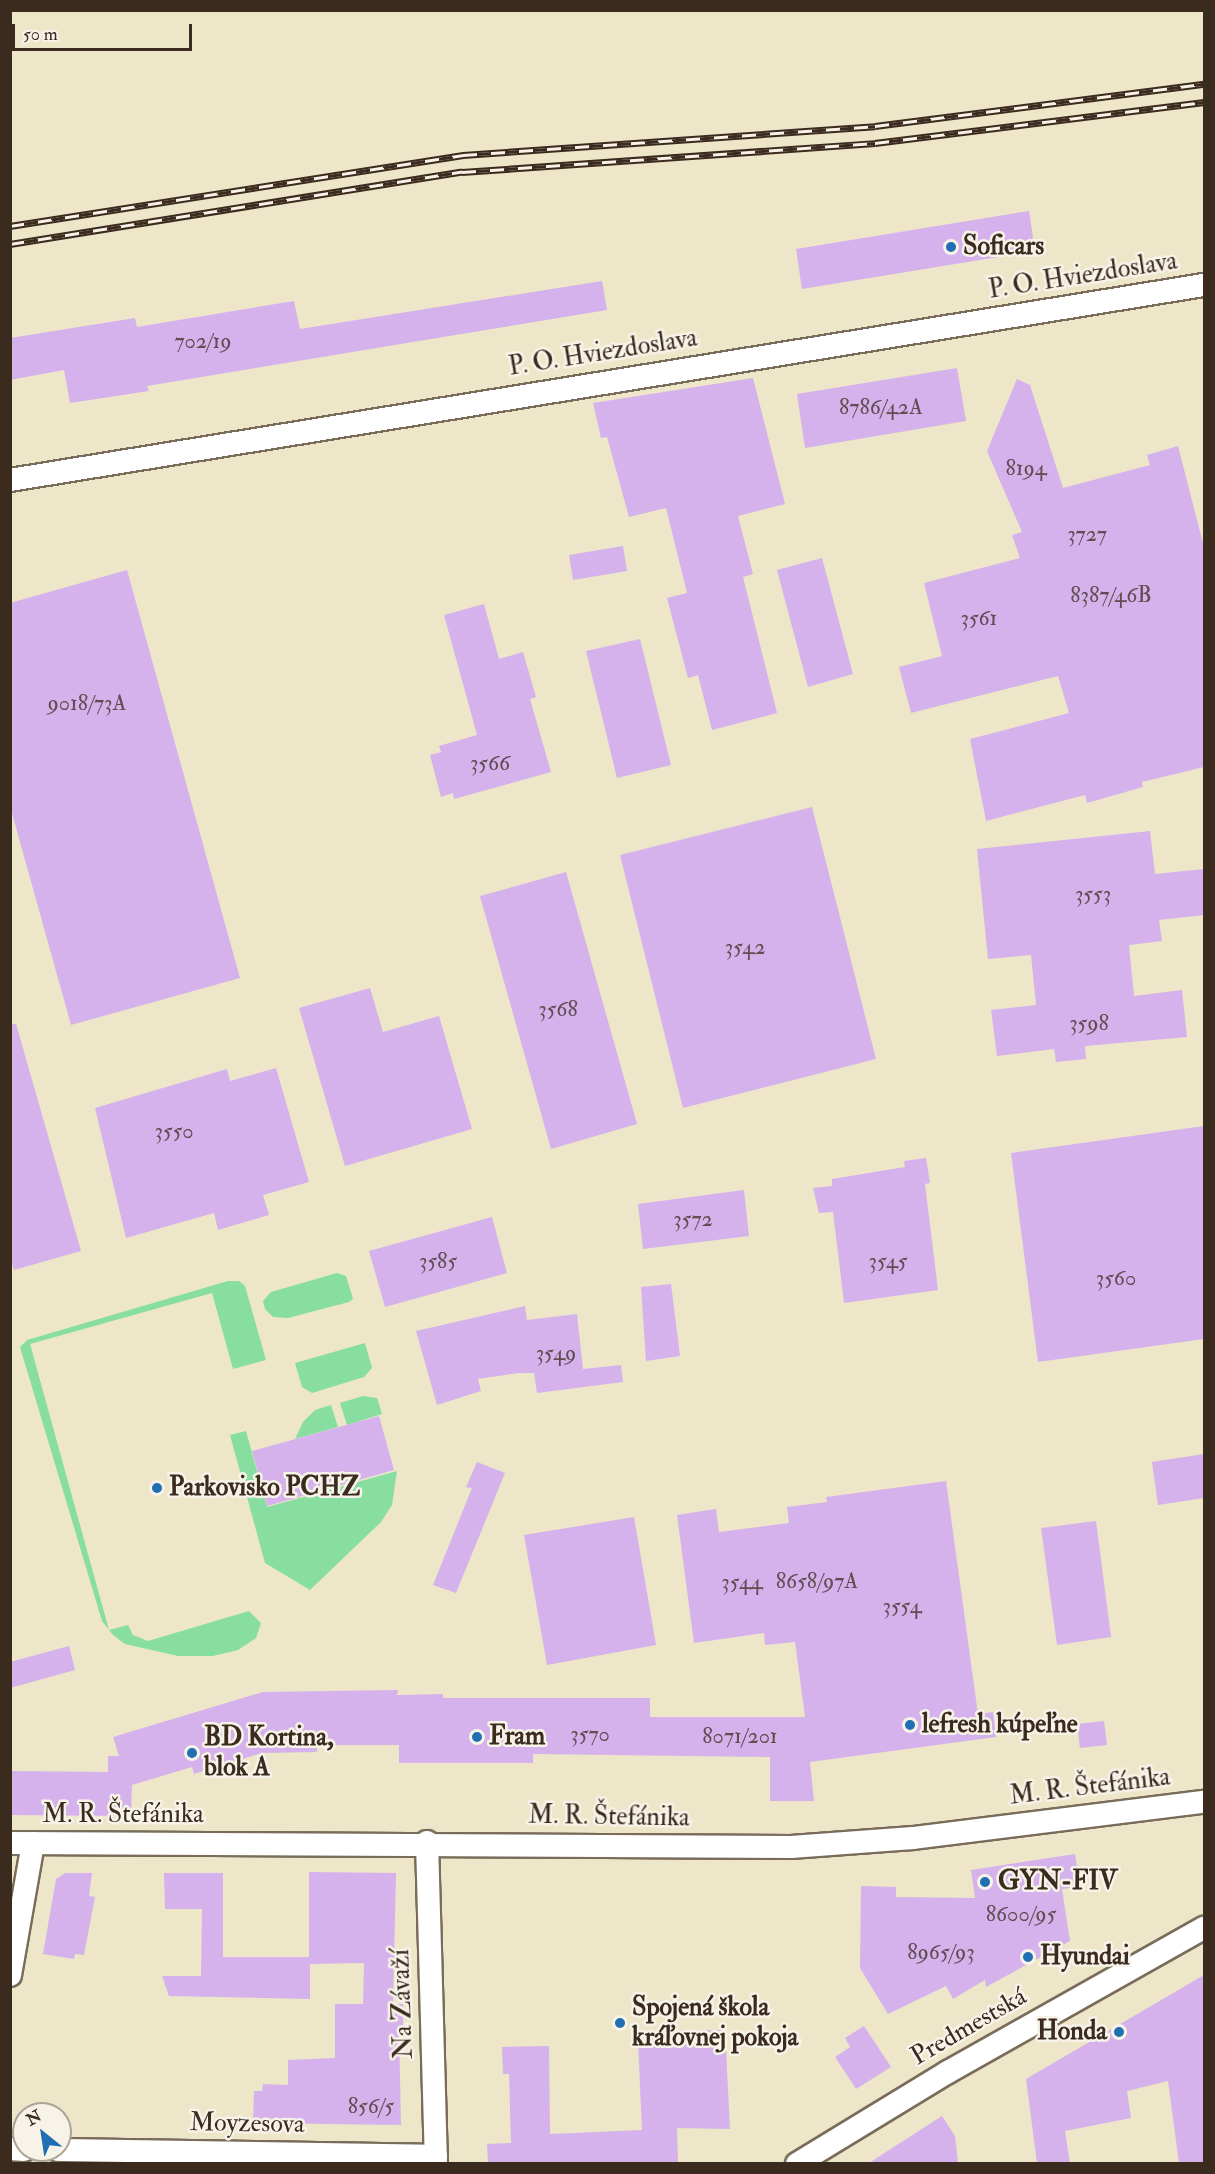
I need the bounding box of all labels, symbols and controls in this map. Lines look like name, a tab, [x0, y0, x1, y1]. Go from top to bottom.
scale bar	[15, 12, 195, 50]
text: 50 m	[23, 23, 58, 46]
place label: Soficars	[963, 231, 1044, 263]
marker: Soficars	[944, 240, 958, 254]
street label: P. O. Hviezdoslava	[986, 246, 1180, 306]
street label: P. O. Hviezdoslava	[506, 323, 700, 383]
house number: 702/19	[174, 329, 232, 355]
house number: 8786/42A	[839, 395, 923, 421]
house number: 8194	[1005, 456, 1047, 482]
house number: 3727	[1067, 522, 1107, 548]
house number: 8387/46B	[1070, 583, 1152, 609]
house number: 3561	[961, 606, 997, 632]
house number: 9018/73A	[48, 691, 126, 717]
house number: 3566	[470, 751, 510, 777]
house number: 3553	[1075, 882, 1111, 908]
house number: 3542	[725, 935, 765, 961]
house number: 3568	[538, 997, 578, 1023]
house number: 3598	[1069, 1011, 1109, 1037]
house number: 3550	[155, 1119, 193, 1145]
house number: 3572	[673, 1207, 713, 1233]
house number: 3585	[419, 1249, 457, 1275]
house number: 3545	[868, 1249, 908, 1275]
house number: 3560	[1096, 1266, 1136, 1292]
house number: 3549	[536, 1341, 576, 1367]
place label: Parkovisko PCHZ	[169, 1472, 360, 1504]
marker: Parkovisko PCHZ	[150, 1481, 164, 1495]
house number: 8658/97A	[776, 1569, 858, 1595]
house number: 3544	[721, 1570, 763, 1596]
house number: 3554	[882, 1594, 922, 1620]
place label: lefresh kúpeľne	[922, 1709, 1078, 1741]
marker: lefresh kúpeľne	[903, 1718, 917, 1732]
place label: Fram	[489, 1721, 545, 1753]
place label: BD Kortina, blok A	[204, 1722, 334, 1784]
house number: 3570	[570, 1722, 610, 1748]
house number: 8071/201	[702, 1724, 778, 1750]
marker: Fram	[470, 1730, 484, 1744]
marker: BD Kortina, blok A	[185, 1746, 199, 1760]
street label: M. R. Štefánika	[1008, 1762, 1172, 1812]
street label: M. R. Štefánika	[42, 1799, 204, 1831]
street label: M. R. Štefánika	[528, 1800, 690, 1834]
place label: GYN-FIV	[998, 1866, 1117, 1898]
marker: GYN-FIV	[976, 1873, 994, 1891]
house number: 8600/95	[986, 1902, 1056, 1928]
house number: 8965/93	[907, 1940, 975, 1966]
place label: Hyundai	[1040, 1941, 1130, 1973]
street label: Na Závaží	[385, 1949, 421, 2059]
marker: Hyundai	[1021, 1950, 1035, 1964]
street label: Predmestská	[906, 1981, 1032, 2073]
place label: Spojená škola kráľovnej pokoja	[632, 1992, 798, 2054]
marker: Spojená škola kráľovnej pokoja	[613, 2016, 627, 2030]
place label: Honda	[1037, 2016, 1107, 2048]
marker: Honda	[1112, 2025, 1126, 2039]
house number: 856/5	[348, 2094, 394, 2120]
north arrow	[12, 2102, 72, 2162]
text: N	[23, 2106, 45, 2130]
street label: Moyzesova	[189, 2107, 305, 2141]

